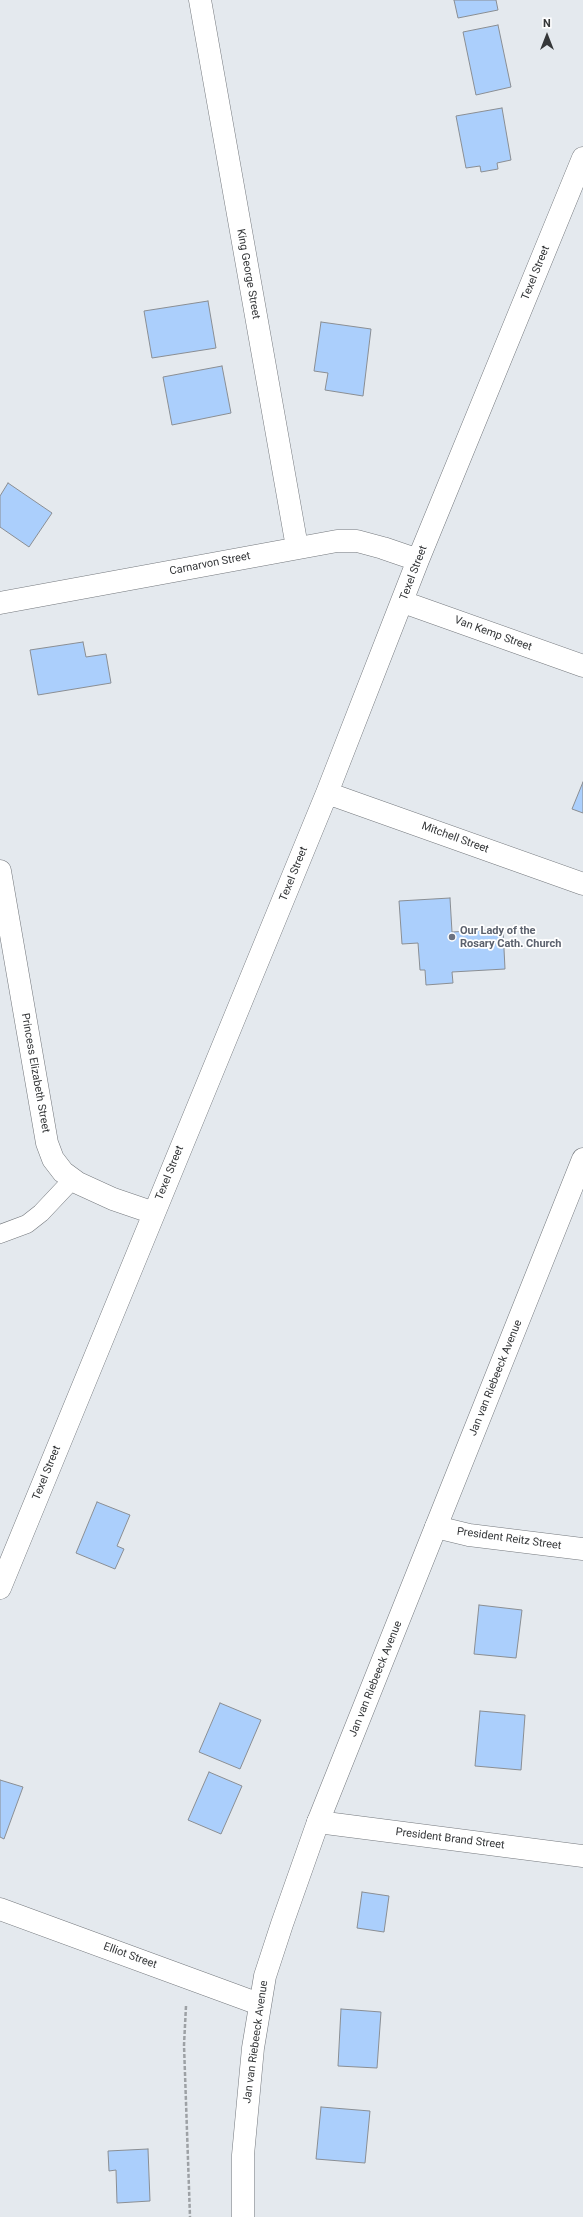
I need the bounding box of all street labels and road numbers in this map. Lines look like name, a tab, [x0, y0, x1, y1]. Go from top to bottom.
street label: King George Street	[234, 228, 262, 320]
street label: Texel Street	[519, 244, 553, 302]
street label: Texel Street	[398, 544, 430, 602]
street label: Carnarvon Street	[168, 550, 252, 578]
street label: Van Kemp Street	[452, 614, 534, 654]
street label: Mitchell Street	[420, 820, 490, 856]
street label: Texel Street	[277, 845, 311, 903]
street label: Princess Elizabeth Street	[18, 1012, 52, 1134]
street label: Texel Street	[153, 1144, 187, 1202]
street label: Jan van Riebeeck Avenue	[467, 1318, 525, 1438]
street label: Texel Street	[30, 1444, 64, 1502]
street label: President Reitz Street	[456, 1525, 562, 1553]
street label: Jan van Riebeeck Avenue	[347, 1619, 405, 1739]
street label: President Brand Street	[395, 1826, 505, 1852]
street label: Elliot Street	[101, 1940, 159, 1972]
street label: Jan van Riebeeck Avenue	[241, 1980, 271, 2104]

